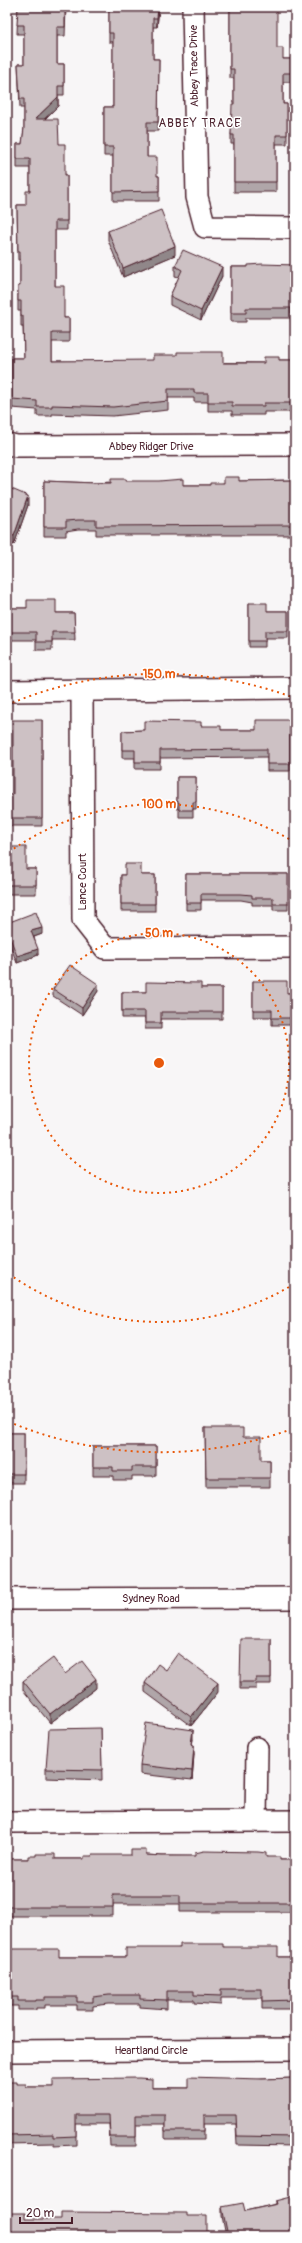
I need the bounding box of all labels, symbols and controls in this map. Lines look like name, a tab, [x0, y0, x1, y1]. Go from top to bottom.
street label: Abbey Trace Drive	[187, 24, 201, 107]
district label: ABBEY TRACE	[159, 116, 241, 131]
street label: Abbey Ridger Drive	[109, 440, 194, 453]
text: 150 m	[143, 667, 176, 682]
text: 100 m	[142, 797, 177, 812]
street label: Lance Court	[76, 853, 89, 911]
text: 50 m	[145, 926, 173, 941]
centre of rings	[152, 1056, 166, 1070]
street label: Sydney Road	[122, 1592, 180, 1605]
street label: Heartland Circle	[114, 2044, 188, 2057]
scale bar	[20, 2199, 72, 2225]
text: 20 m	[26, 2206, 55, 2221]

